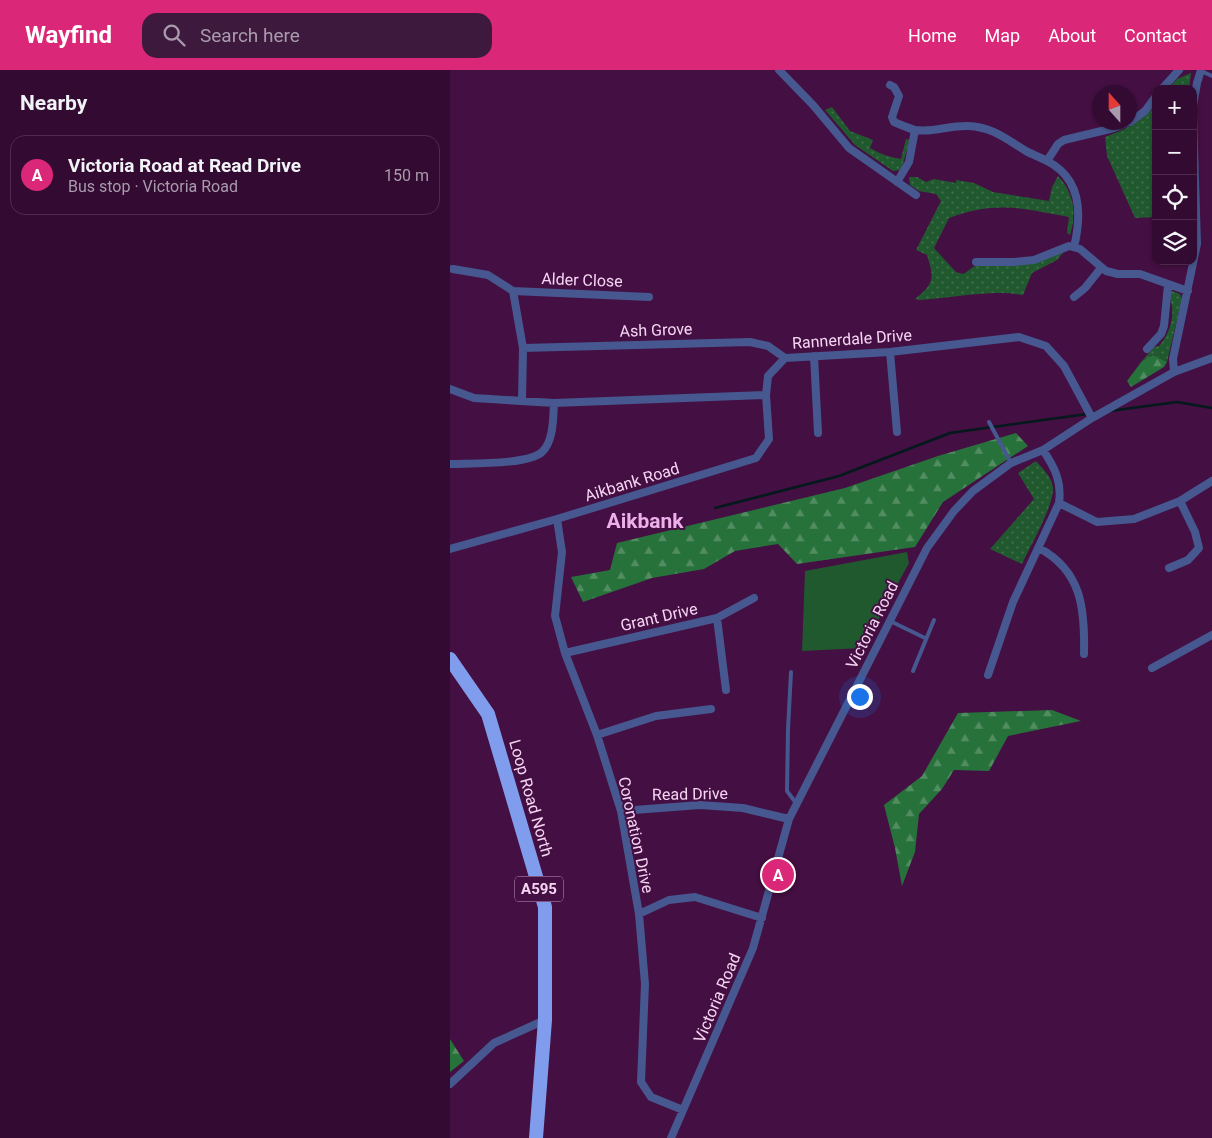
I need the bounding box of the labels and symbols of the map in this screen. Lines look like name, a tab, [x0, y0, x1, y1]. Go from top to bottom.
north arrow	[1092, 85, 1137, 130]
street label: Alder Close	[541, 269, 623, 291]
street label: Ash Grove	[619, 319, 693, 341]
street label: Rannerdale Drive	[791, 325, 913, 353]
street label: Aikbank Road	[582, 459, 682, 505]
district label: Aikbank	[607, 509, 684, 533]
street label: Victoria Road	[842, 578, 902, 672]
street label: Grant Drive	[619, 599, 699, 635]
your location	[847, 684, 873, 710]
street label: Loop Road North	[505, 737, 557, 859]
street label: Coronation Drive	[614, 775, 658, 895]
street label: Read Drive	[652, 784, 728, 804]
pin: A	[762, 856, 794, 894]
road number: A595	[515, 876, 563, 902]
street label: Victoria Road	[690, 950, 744, 1046]

